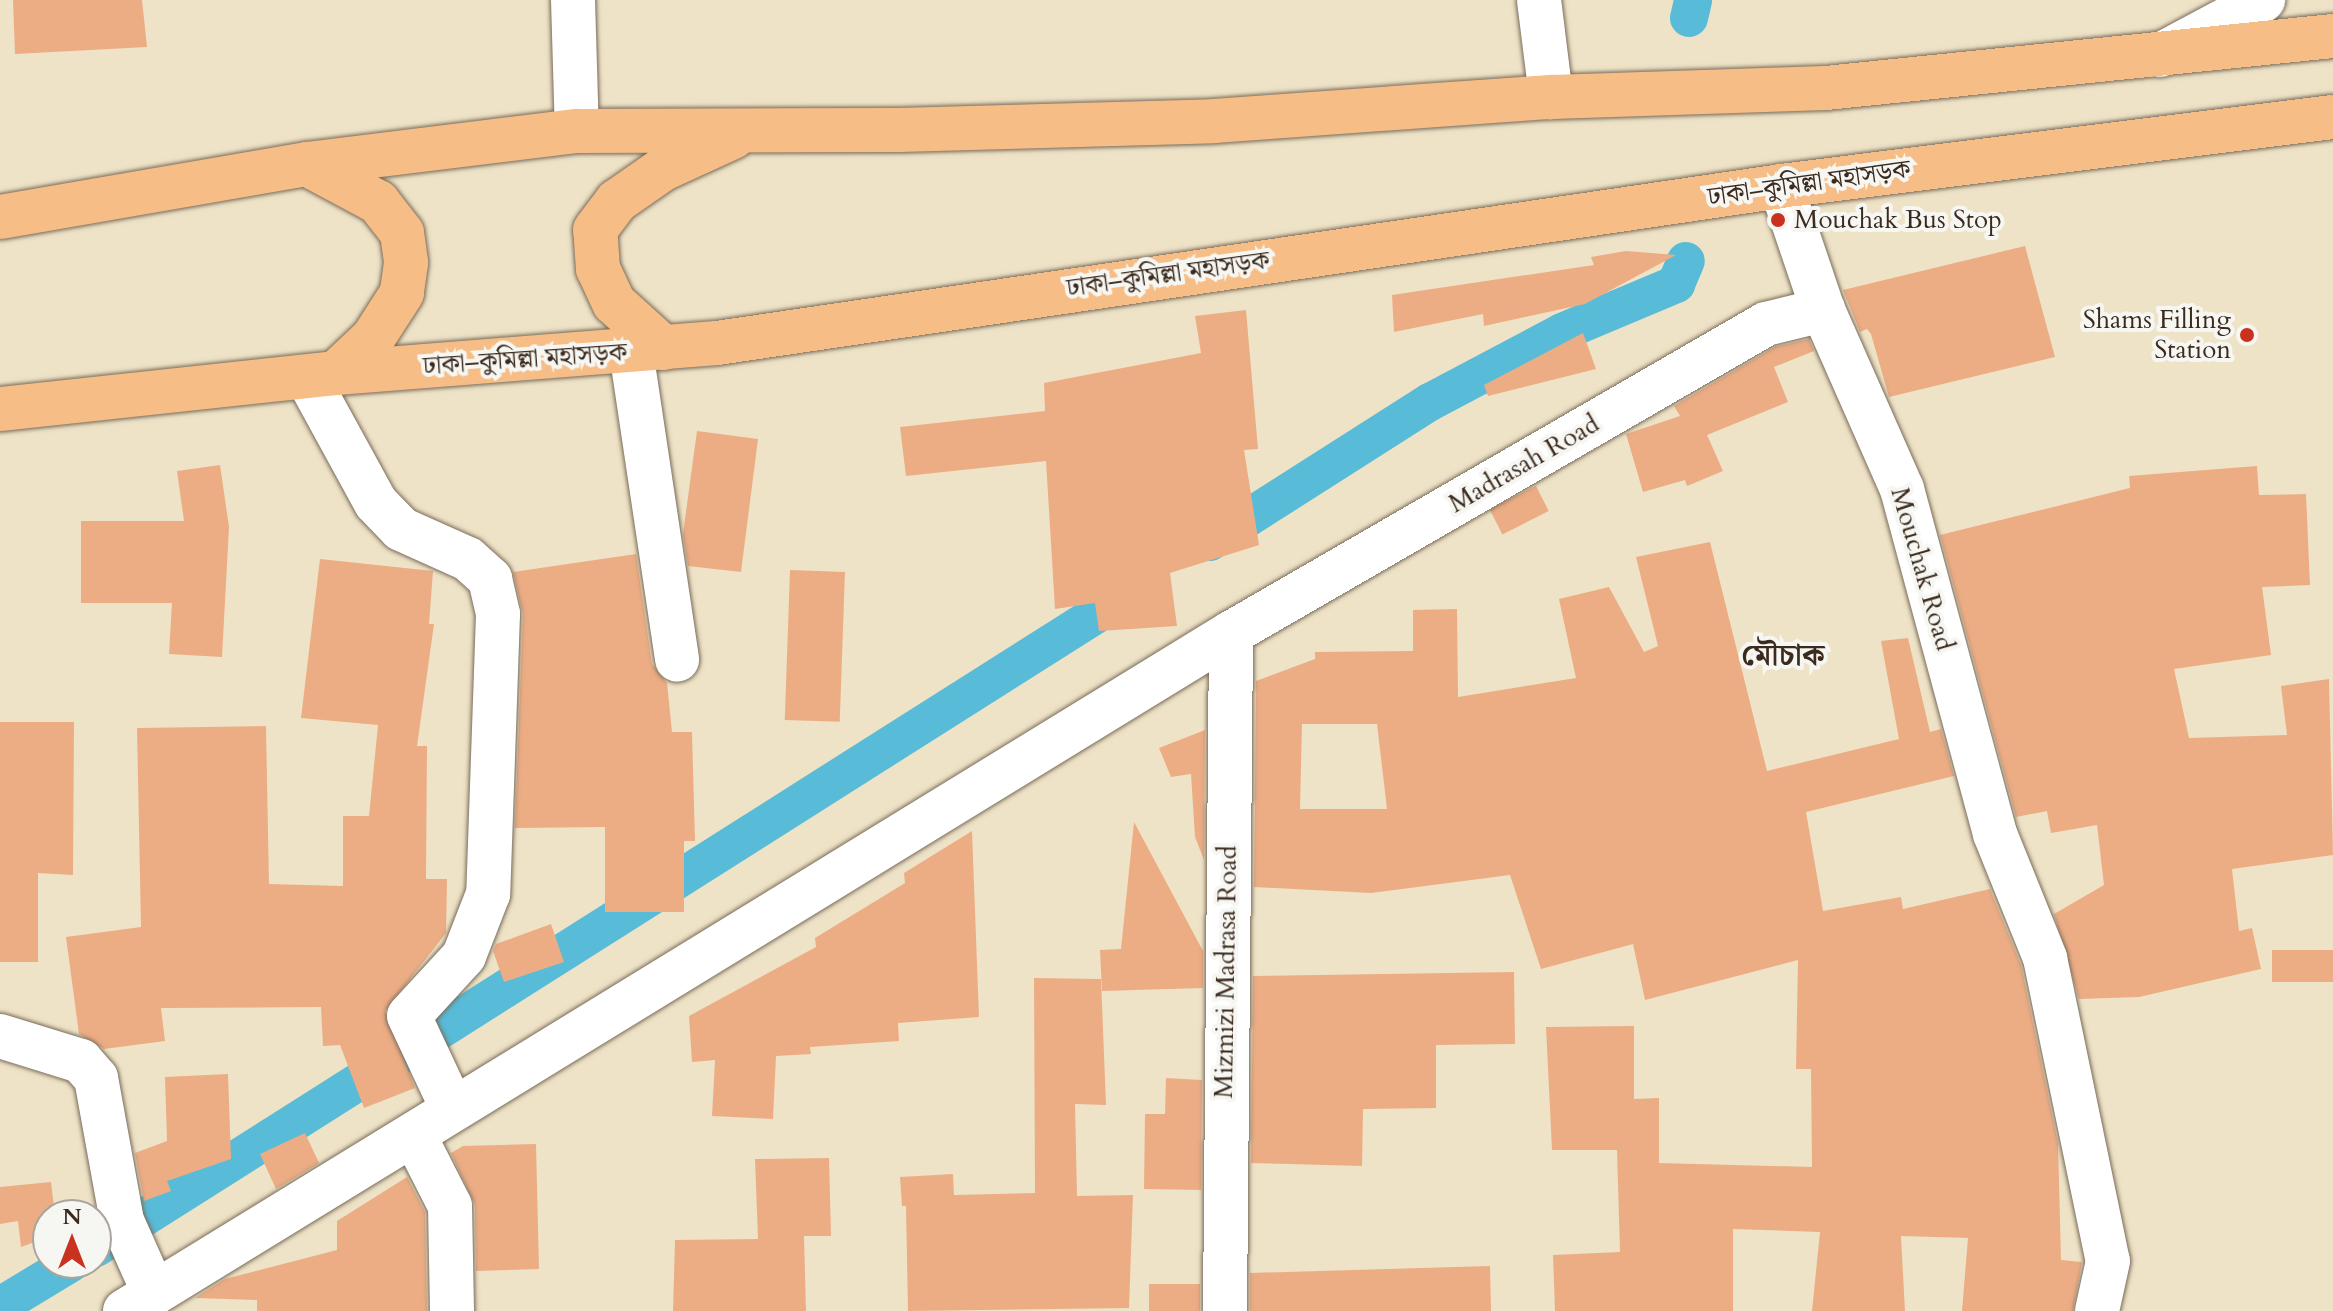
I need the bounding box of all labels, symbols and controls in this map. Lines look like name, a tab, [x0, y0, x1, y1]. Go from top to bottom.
street label: ঢাকা–কুমিল্লা মহাসড়ক	[1706, 153, 1912, 213]
place label: Mouchak Bus Stop	[1794, 204, 2002, 236]
marker: Mouchak Bus Stop	[1769, 211, 1787, 229]
street label: ঢাকা–কুমিল্লা মহাসড়ক	[1065, 244, 1271, 304]
place label: Shams Filling Station	[2083, 304, 2231, 366]
marker: Shams Filling Station	[2238, 326, 2256, 344]
street label: ঢাকা–কুমিল্লা মহাসড়ক	[422, 336, 628, 382]
street label: Madrasah Road	[1443, 408, 1605, 520]
street label: Mouchak Road	[1884, 484, 1960, 654]
district label: মৌচাক	[1741, 638, 1825, 674]
street label: Mizmizi Madrasa Road	[1208, 845, 1244, 1099]
north arrow	[32, 1199, 112, 1279]
text: N	[62, 1202, 82, 1232]

